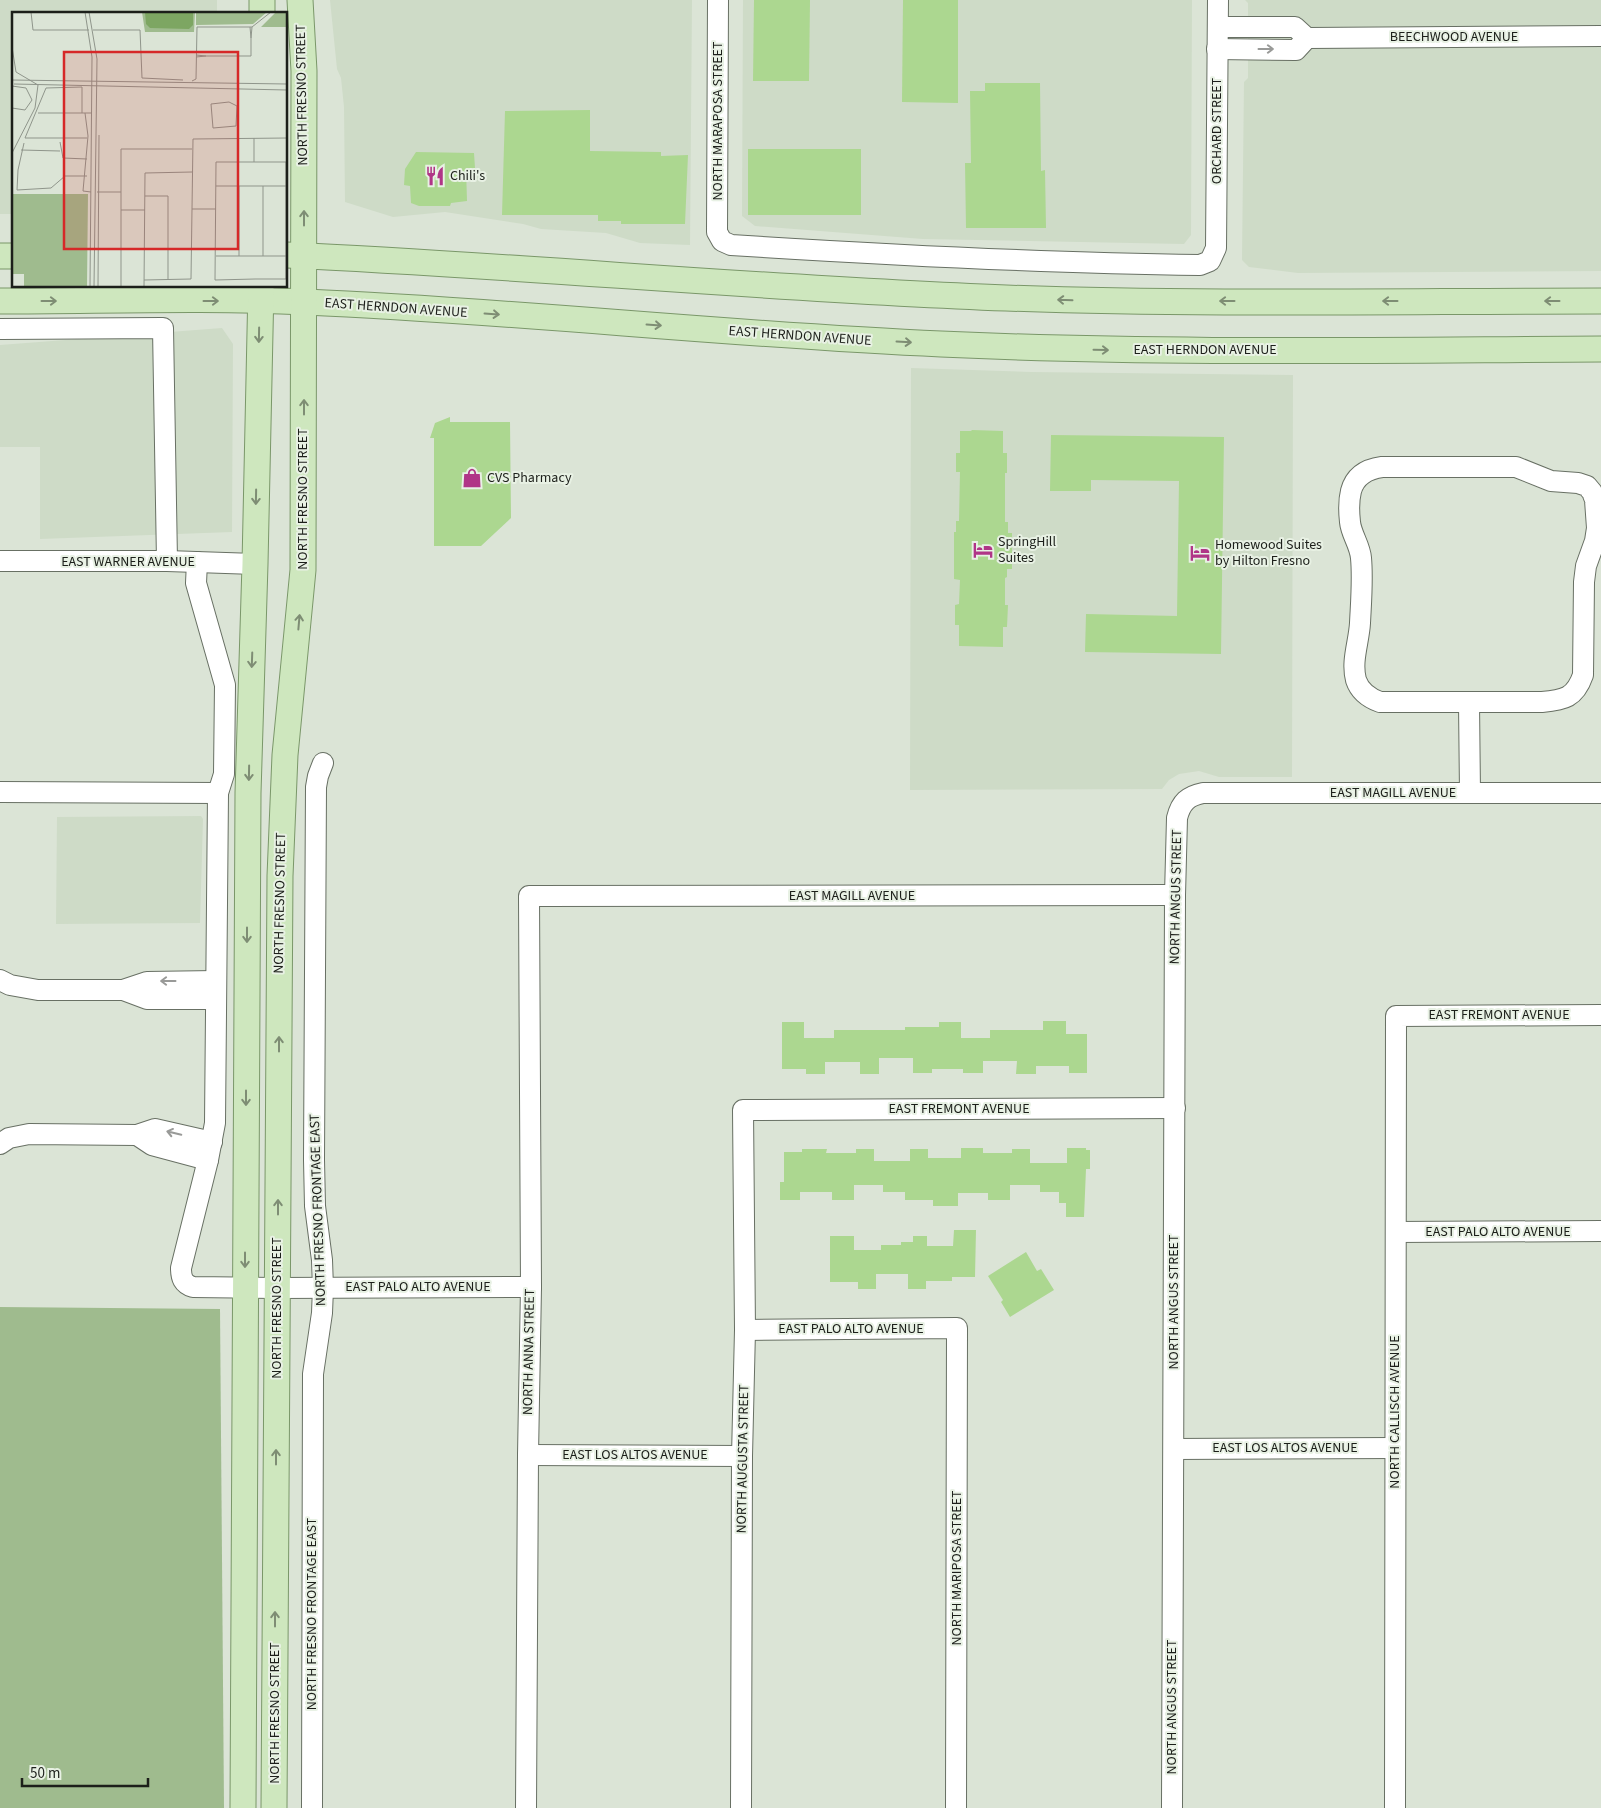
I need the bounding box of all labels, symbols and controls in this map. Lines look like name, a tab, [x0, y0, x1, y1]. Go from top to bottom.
inset map	[12, 12, 288, 288]
street label: NORTH FRESNO STREET	[291, 24, 313, 166]
street label: BEECHWOOD AVENUE	[1390, 27, 1518, 47]
street label: NORTH MARAPOSA STREET	[708, 41, 728, 200]
one-way arrow	[1258, 44, 1274, 54]
street label: ORCHARD STREET	[1207, 77, 1227, 184]
restaurant icon: Chili's	[424, 165, 446, 187]
place label: Chili's	[450, 166, 485, 186]
one-way arrow	[299, 210, 308, 226]
street label: EAST HERNDON AVENUE	[324, 293, 468, 323]
one-way arrow	[1057, 295, 1073, 304]
one-way arrow	[40, 296, 56, 306]
one-way arrow	[202, 296, 219, 306]
one-way arrow	[1220, 296, 1236, 306]
one-way arrow	[1382, 296, 1398, 306]
one-way arrow	[1545, 296, 1561, 306]
one-way arrow	[484, 309, 500, 318]
one-way arrow	[646, 320, 662, 330]
street label: EAST HERNDON AVENUE	[728, 321, 872, 351]
one-way arrow	[255, 327, 264, 343]
one-way arrow	[895, 338, 911, 347]
street label: EAST HERNDON AVENUE	[1133, 340, 1277, 360]
one-way arrow	[1093, 345, 1109, 354]
one-way arrow	[299, 400, 309, 416]
street label: NORTH FRESNO STREET	[293, 428, 313, 570]
shop icon: CVS Pharmacy	[461, 467, 483, 489]
place label: CVS Pharmacy	[487, 468, 572, 488]
one-way arrow	[251, 489, 261, 505]
place label: SpringHill Suites	[998, 532, 1056, 568]
place label: Homewood Suites by Hilton Fresno	[1215, 535, 1322, 571]
hotel icon: SpringHill Suites	[972, 539, 994, 561]
hotel icon: Homewood Suites by Hilton Fresno	[1189, 542, 1211, 564]
street label: EAST WARNER AVENUE	[61, 552, 195, 572]
one-way arrow	[294, 614, 303, 630]
one-way arrow	[247, 652, 257, 668]
one-way arrow	[244, 765, 253, 781]
street label: EAST MAGILL AVENUE	[1330, 783, 1456, 803]
street label: NORTH ANGUS STREET	[1165, 829, 1187, 965]
street label: NORTH FRESNO STREET	[269, 832, 291, 974]
street label: EAST MAGILL AVENUE	[789, 886, 915, 906]
one-way arrow	[242, 927, 252, 943]
one-way arrow	[161, 977, 177, 986]
street label: EAST FREMONT AVENUE	[1428, 1005, 1570, 1025]
one-way arrow	[274, 1037, 284, 1053]
one-way arrow	[241, 1090, 251, 1106]
street label: EAST FREMONT AVENUE	[888, 1099, 1030, 1119]
street label: NORTH FRESNO FRONTAGE EAST	[305, 1113, 331, 1307]
one-way arrow	[166, 1128, 182, 1137]
one-way arrow	[273, 1199, 283, 1216]
street label: EAST PALO ALTO AVENUE	[1425, 1222, 1571, 1242]
street label: NORTH ANGUS STREET	[1164, 1234, 1184, 1369]
street label: NORTH FRESNO STREET	[267, 1237, 287, 1379]
one-way arrow	[240, 1252, 250, 1268]
street label: EAST PALO ALTO AVENUE	[345, 1277, 491, 1297]
street label: NORTH ANNA STREET	[518, 1288, 540, 1415]
street label: EAST PALO ALTO AVENUE	[778, 1319, 924, 1339]
street label: NORTH CALLISCH AVENUE	[1385, 1335, 1405, 1489]
street label: NORTH AUGUSTA STREET	[732, 1384, 754, 1534]
street label: EAST LOS ALTOS AVENUE	[1212, 1438, 1358, 1458]
street label: EAST LOS ALTOS AVENUE	[562, 1445, 708, 1465]
one-way arrow	[271, 1449, 281, 1466]
street label: NORTH MARIPOSA STREET	[947, 1490, 967, 1646]
street label: NORTH FRESNO FRONTAGE EAST	[302, 1517, 322, 1710]
one-way arrow	[271, 1612, 280, 1628]
street label: NORTH ANGUS STREET	[1162, 1639, 1182, 1774]
street label: NORTH FRESNO STREET	[265, 1642, 285, 1784]
scale bar	[22, 1756, 149, 1788]
text: 50 m	[30, 1763, 60, 1784]

